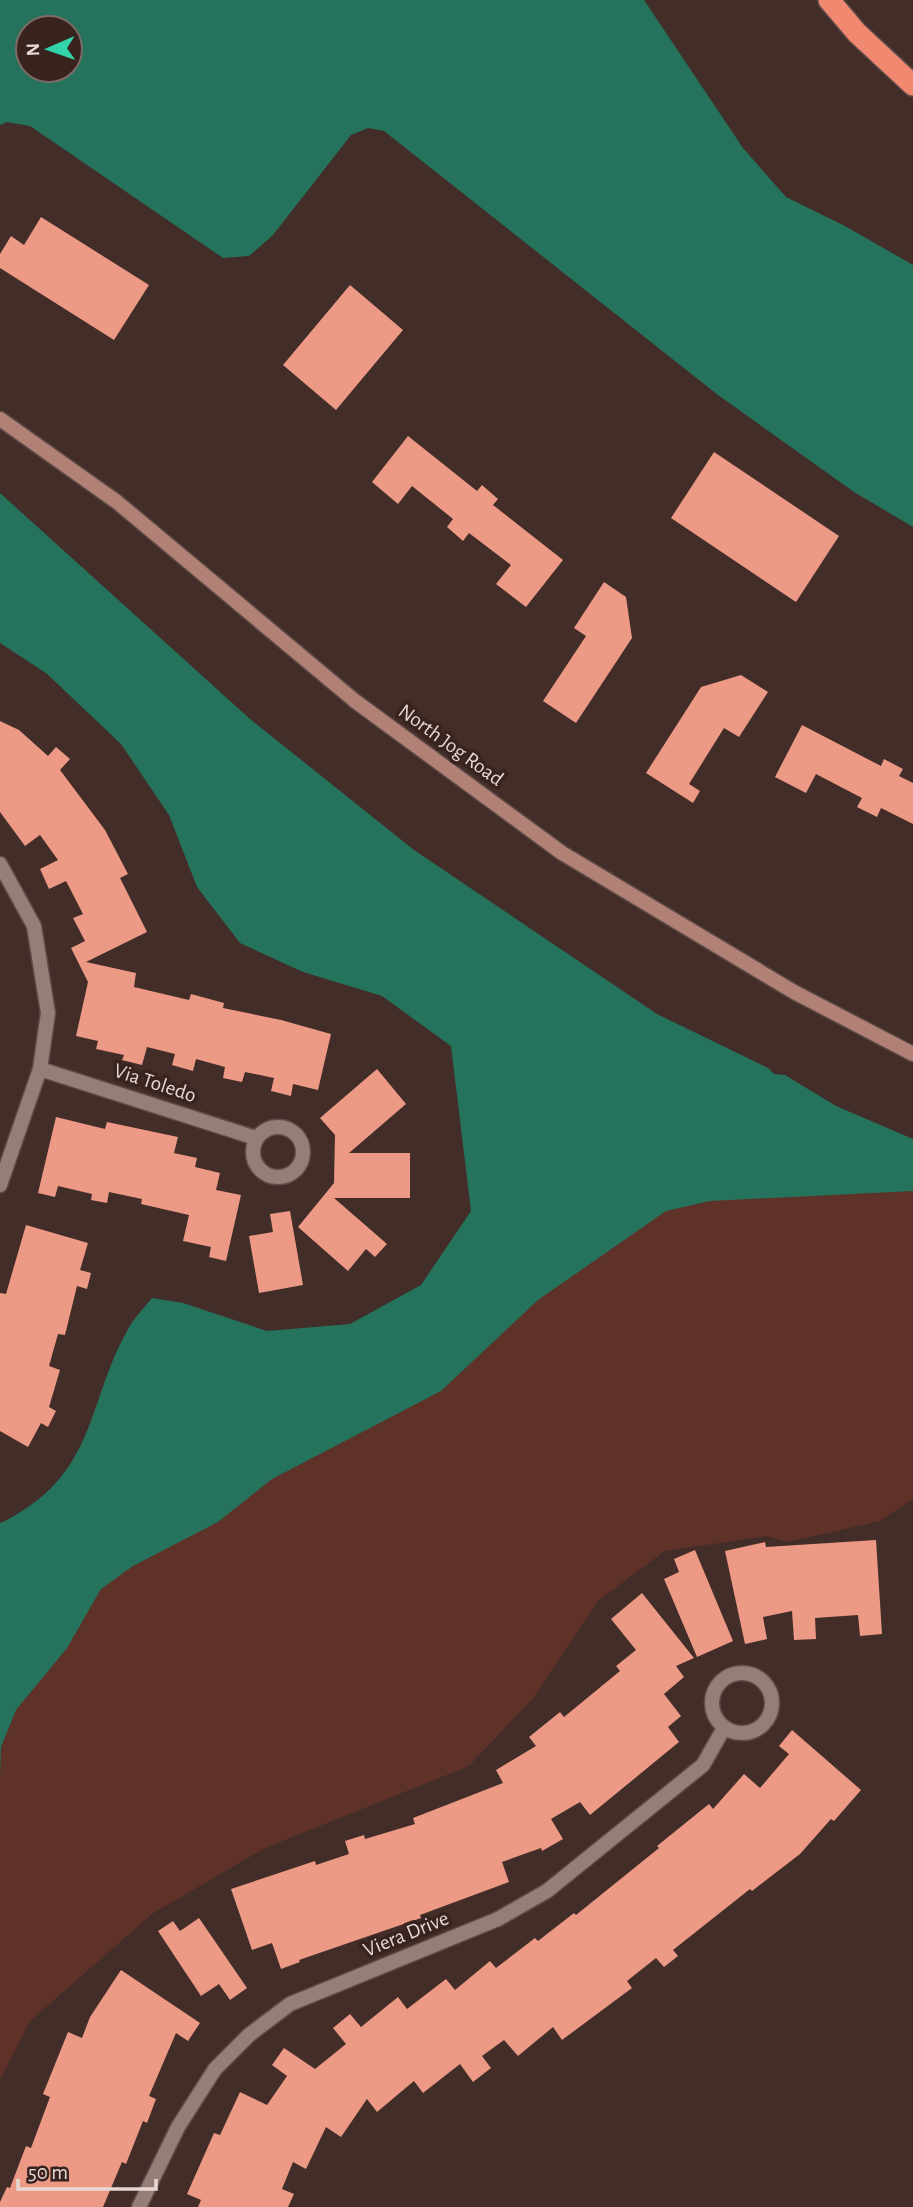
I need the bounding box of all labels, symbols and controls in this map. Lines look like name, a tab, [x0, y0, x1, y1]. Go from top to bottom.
north arrow	[14, 14, 84, 84]
text: N	[24, 43, 43, 56]
street label: North Jog Road	[395, 700, 507, 790]
street label: Via Toledo	[111, 1060, 199, 1106]
street label: Viera Drive	[360, 1907, 452, 1961]
scale bar	[18, 2148, 156, 2192]
text: 50 m	[28, 2162, 68, 2183]

